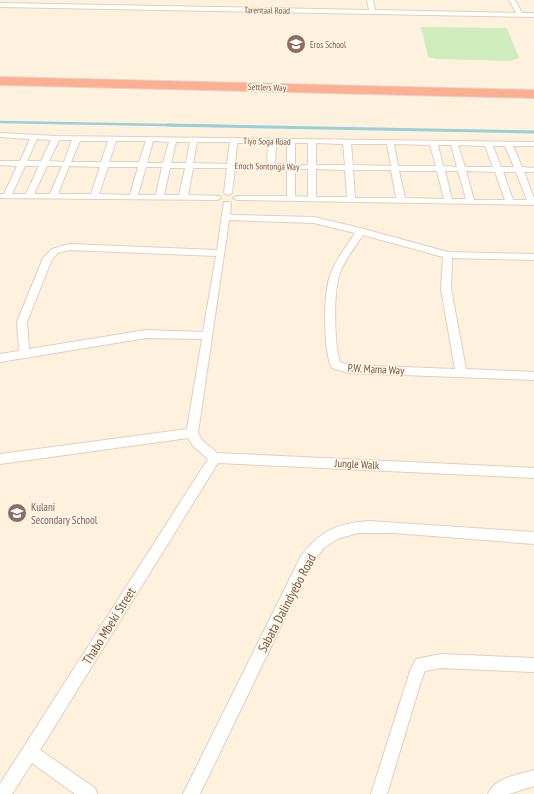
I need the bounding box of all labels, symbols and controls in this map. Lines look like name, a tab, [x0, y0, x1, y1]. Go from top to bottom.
street label: Tarentaal Road	[244, 4, 290, 16]
school or university icon: Eros School	[285, 33, 307, 55]
place label: Eros School	[310, 39, 347, 50]
street label: Settlers Way	[248, 81, 287, 93]
street label: Tiyo Soga Road	[243, 135, 291, 147]
street label: Enoch Sontonga Way	[235, 160, 300, 172]
street label: P.W. Mama Way	[347, 361, 405, 378]
street label: Jungle Walk	[333, 456, 380, 472]
place label: Kulani Secondary School	[31, 500, 98, 527]
school or university icon: Kulani Secondary School	[6, 502, 28, 524]
street label: Sabata Dalindyebo Road	[254, 551, 320, 655]
street label: Thabo Mbeki Street	[79, 584, 140, 668]

